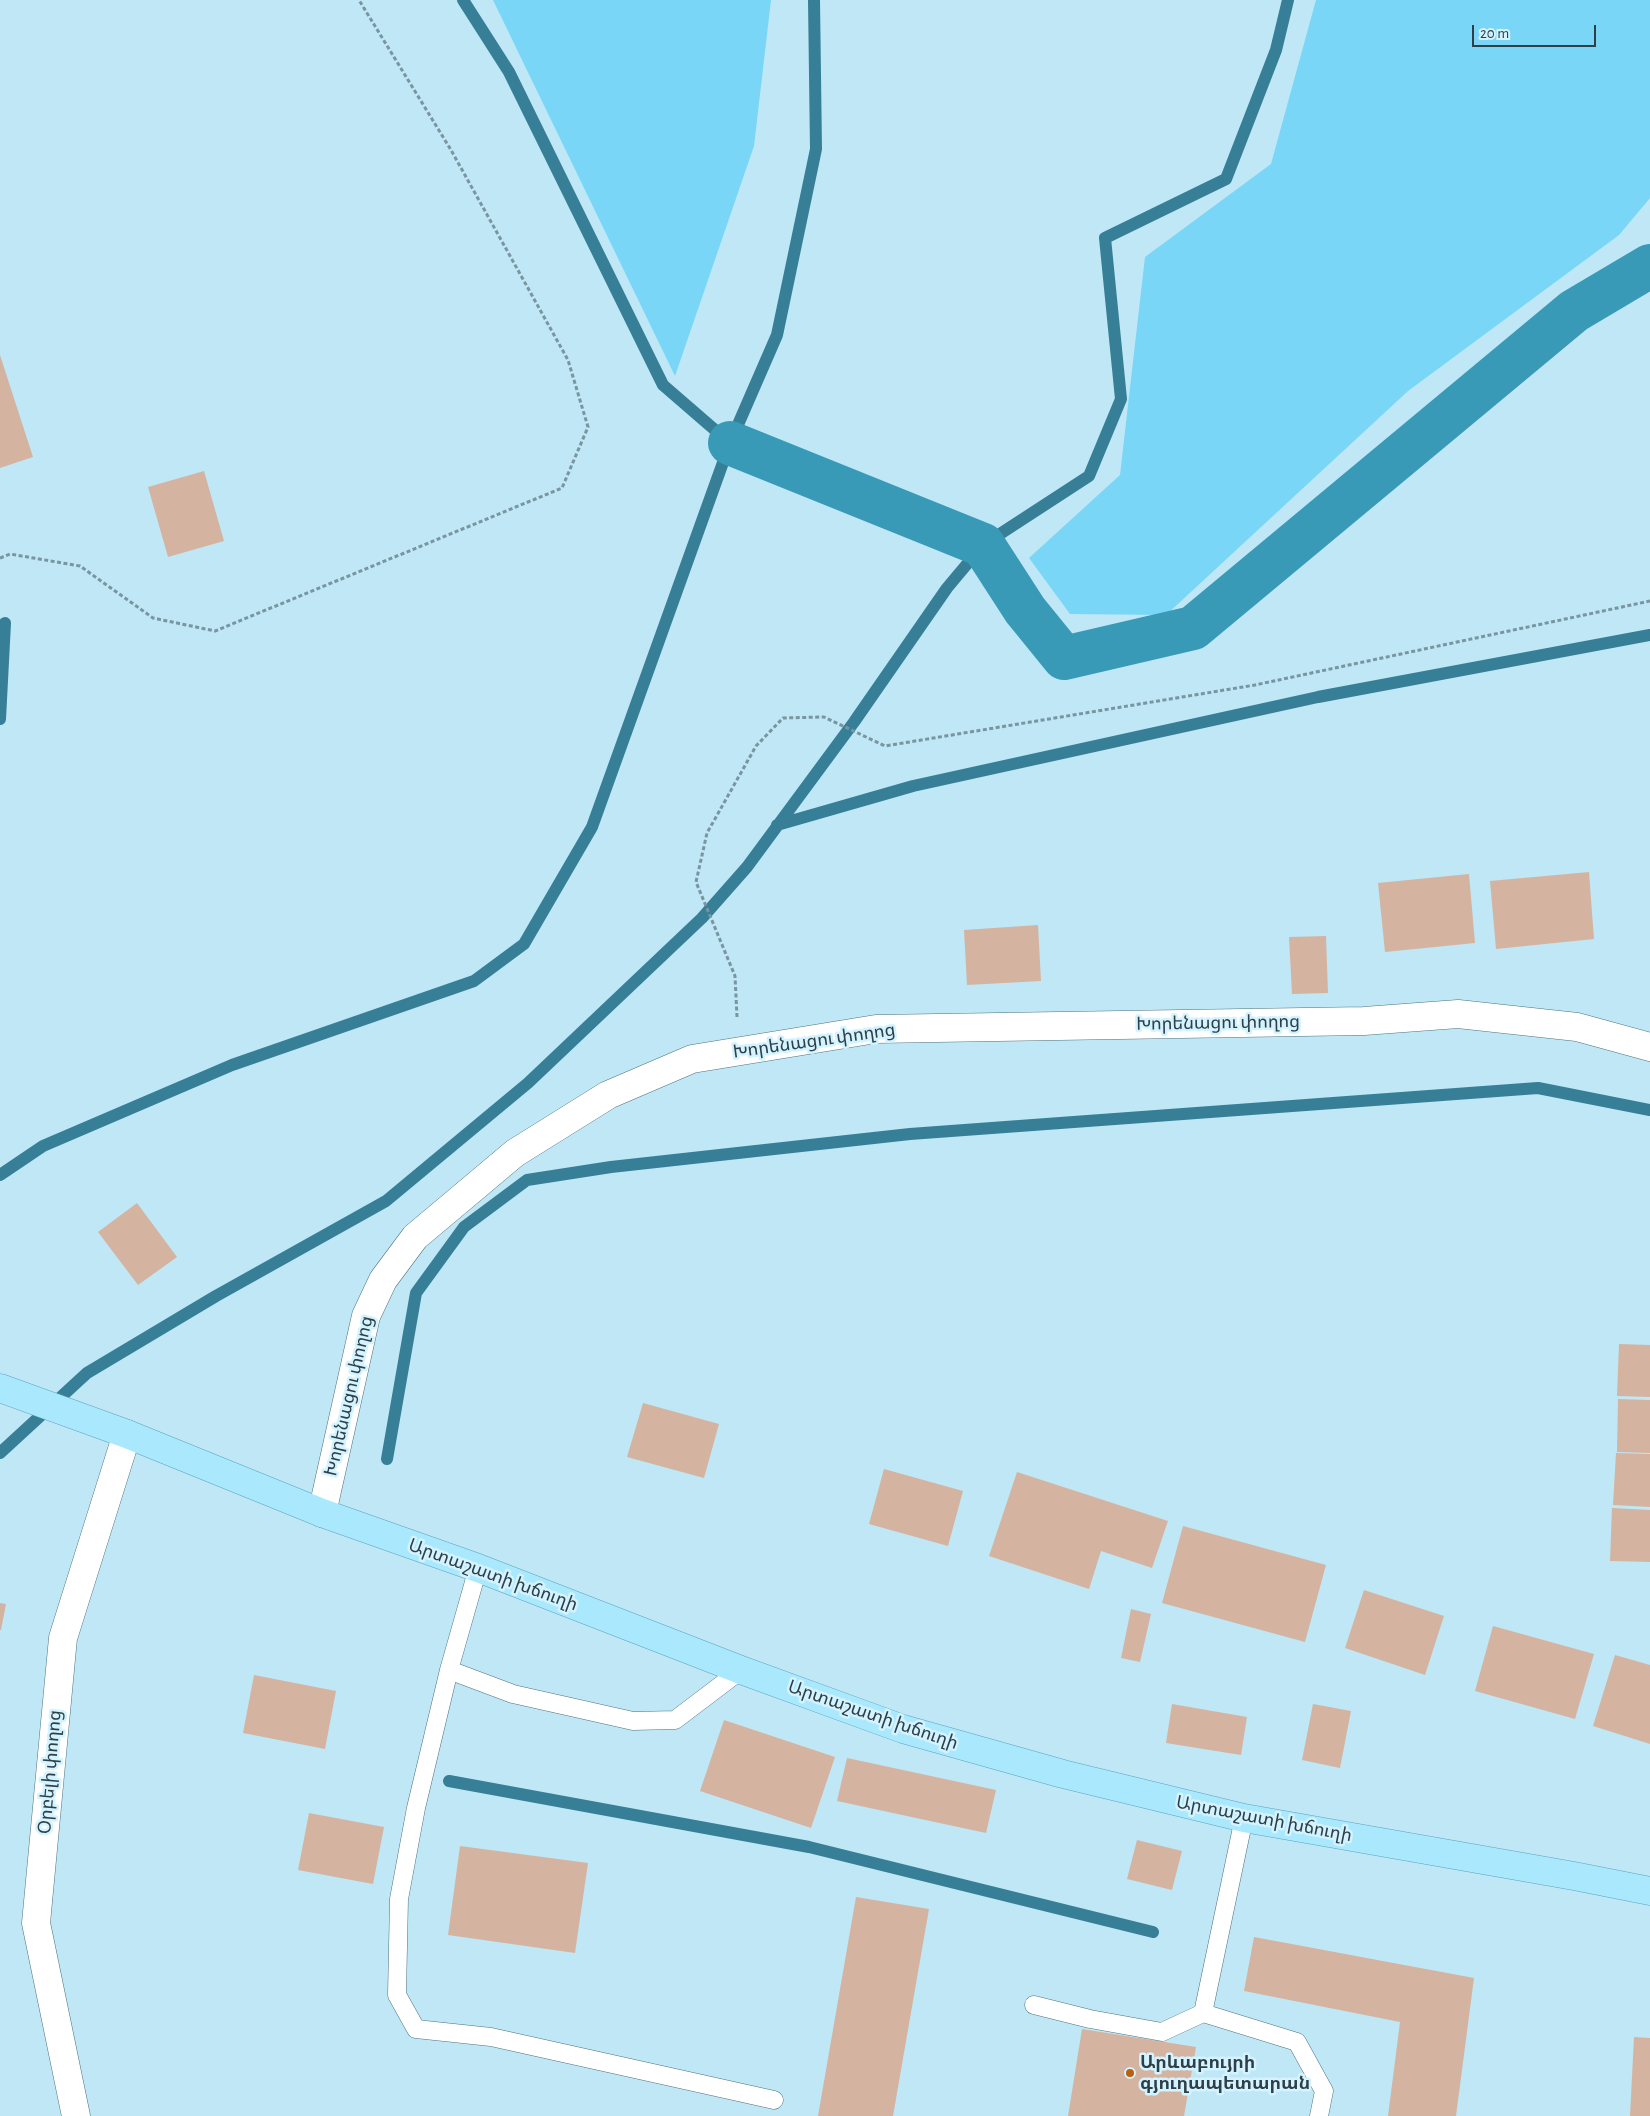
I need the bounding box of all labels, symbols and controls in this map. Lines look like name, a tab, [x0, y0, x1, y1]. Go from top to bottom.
scale bar	[1475, 15, 1599, 47]
text: 20 m	[1480, 26, 1509, 41]
street label: Խորենացու փողոց	[1136, 1011, 1300, 1035]
street label: Խորենացու փողոց	[731, 1019, 897, 1063]
street label: Խորենացու փողոց	[320, 1314, 378, 1478]
street label: Արտաշատի խճուղի	[405, 1534, 581, 1616]
street label: Արտաշատի խճուղի	[785, 1676, 961, 1754]
street label: Օրբելի փողոց	[34, 1709, 66, 1835]
street label: Արտաշատի խճուղի	[1174, 1791, 1354, 1847]
place label: Արևաբույրի գյուղապետարան	[1140, 2052, 1310, 2094]
marker: Արևաբույրի գյուղապետարան	[1124, 2067, 1136, 2079]

